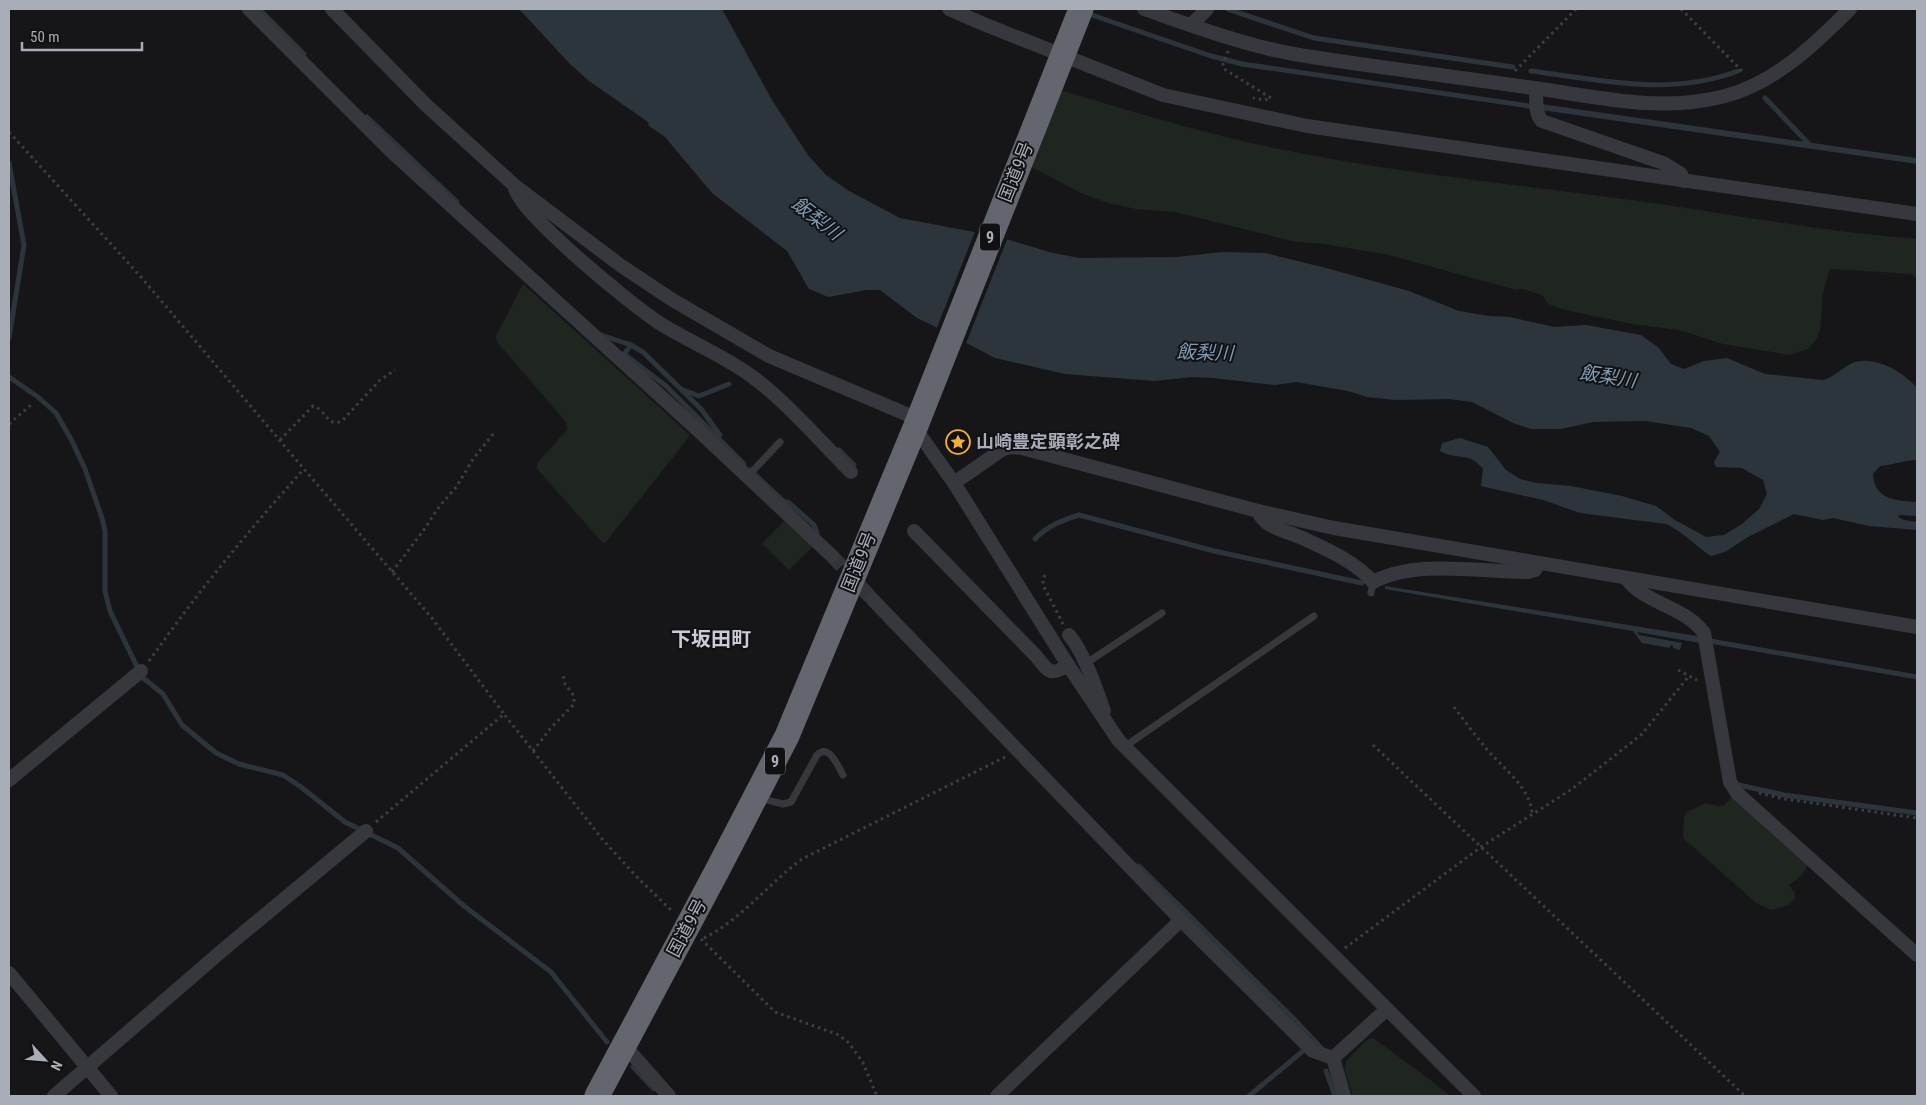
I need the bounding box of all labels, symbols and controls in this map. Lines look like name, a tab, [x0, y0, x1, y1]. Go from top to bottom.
scale bar	[22, 20, 142, 52]
text: 50 m	[30, 28, 60, 46]
street label: 国道9号	[994, 139, 1037, 205]
water label: 飯梨川	[787, 192, 848, 246]
road number: 9	[980, 223, 1000, 250]
water label: 飯梨川	[1176, 340, 1236, 365]
water label: 飯梨川	[1578, 361, 1640, 393]
place icon: 山崎豊定顕彰之碑	[945, 429, 971, 455]
place label: 山崎豊定顕彰之碑	[976, 431, 1120, 452]
street label: 国道9号	[837, 529, 880, 595]
district label: 下坂田町	[671, 627, 751, 651]
road number: 9	[765, 748, 785, 774]
street label: 国道9号	[663, 895, 711, 960]
north arrow	[20, 1035, 70, 1085]
text: N	[48, 1058, 66, 1073]

